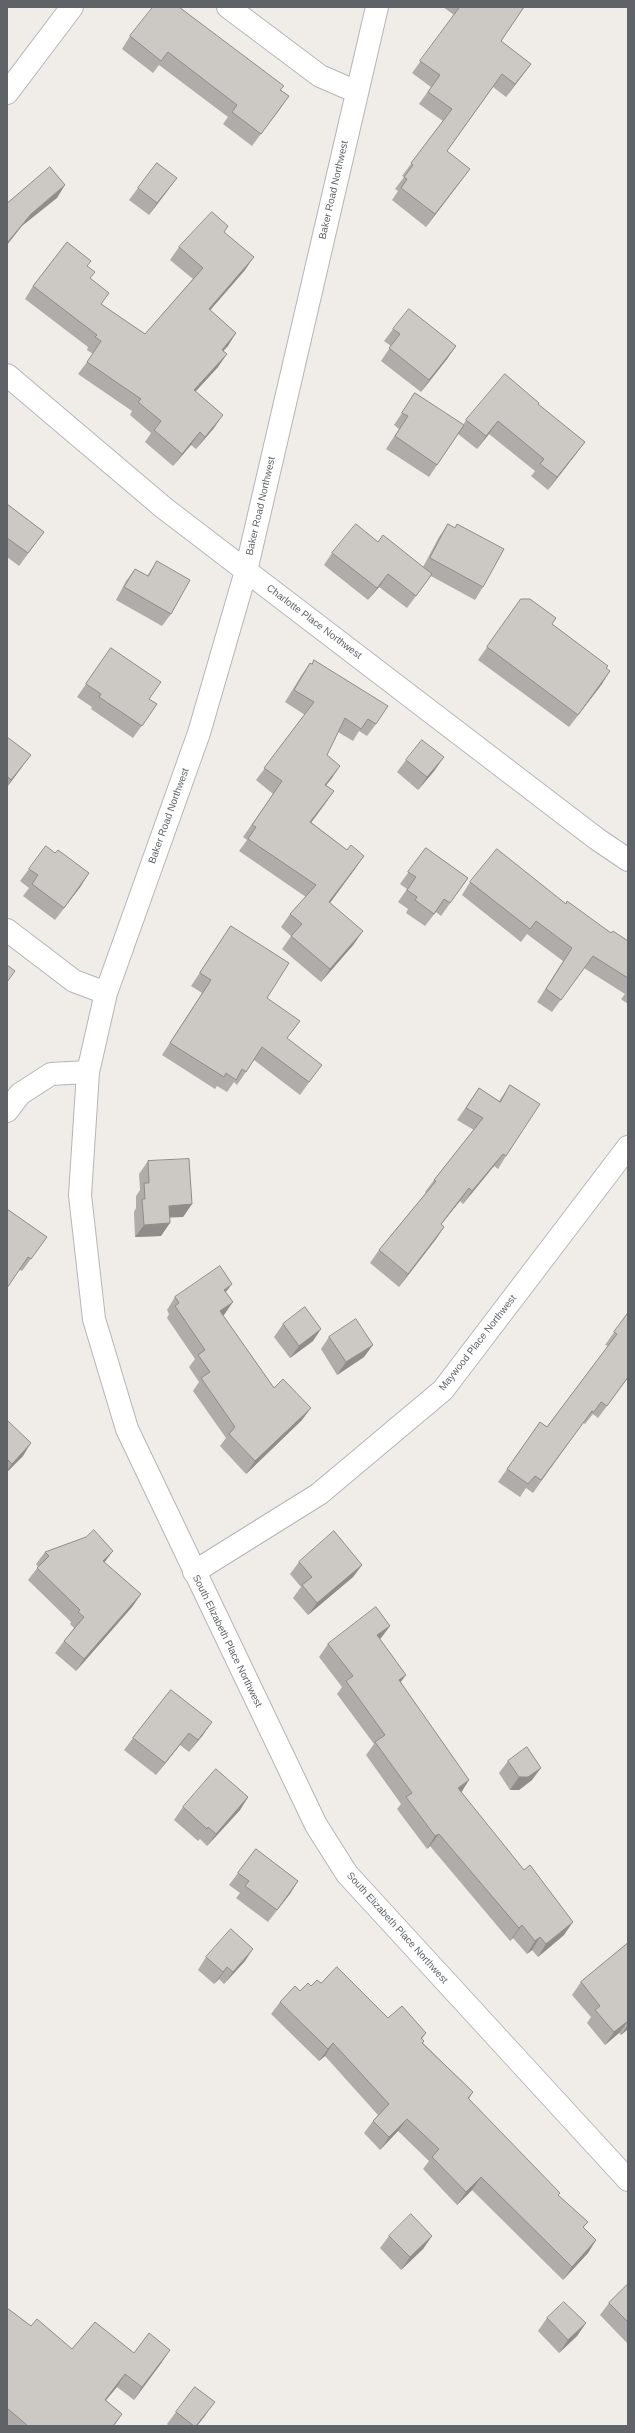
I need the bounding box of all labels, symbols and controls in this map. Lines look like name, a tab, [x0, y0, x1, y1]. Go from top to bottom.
street label: Baker Road Northwest	[317, 140, 351, 240]
street label: Baker Road Northwest	[244, 456, 278, 556]
street label: Charlotte Place Northwest	[264, 582, 364, 662]
street label: Baker Road Northwest	[146, 767, 192, 865]
street label: Maywood Place Northwest	[437, 1293, 519, 1393]
street label: South Elizabeth Place Northwest	[190, 1573, 264, 1709]
street label: South Elizabeth Place Northwest	[344, 1870, 450, 1986]

